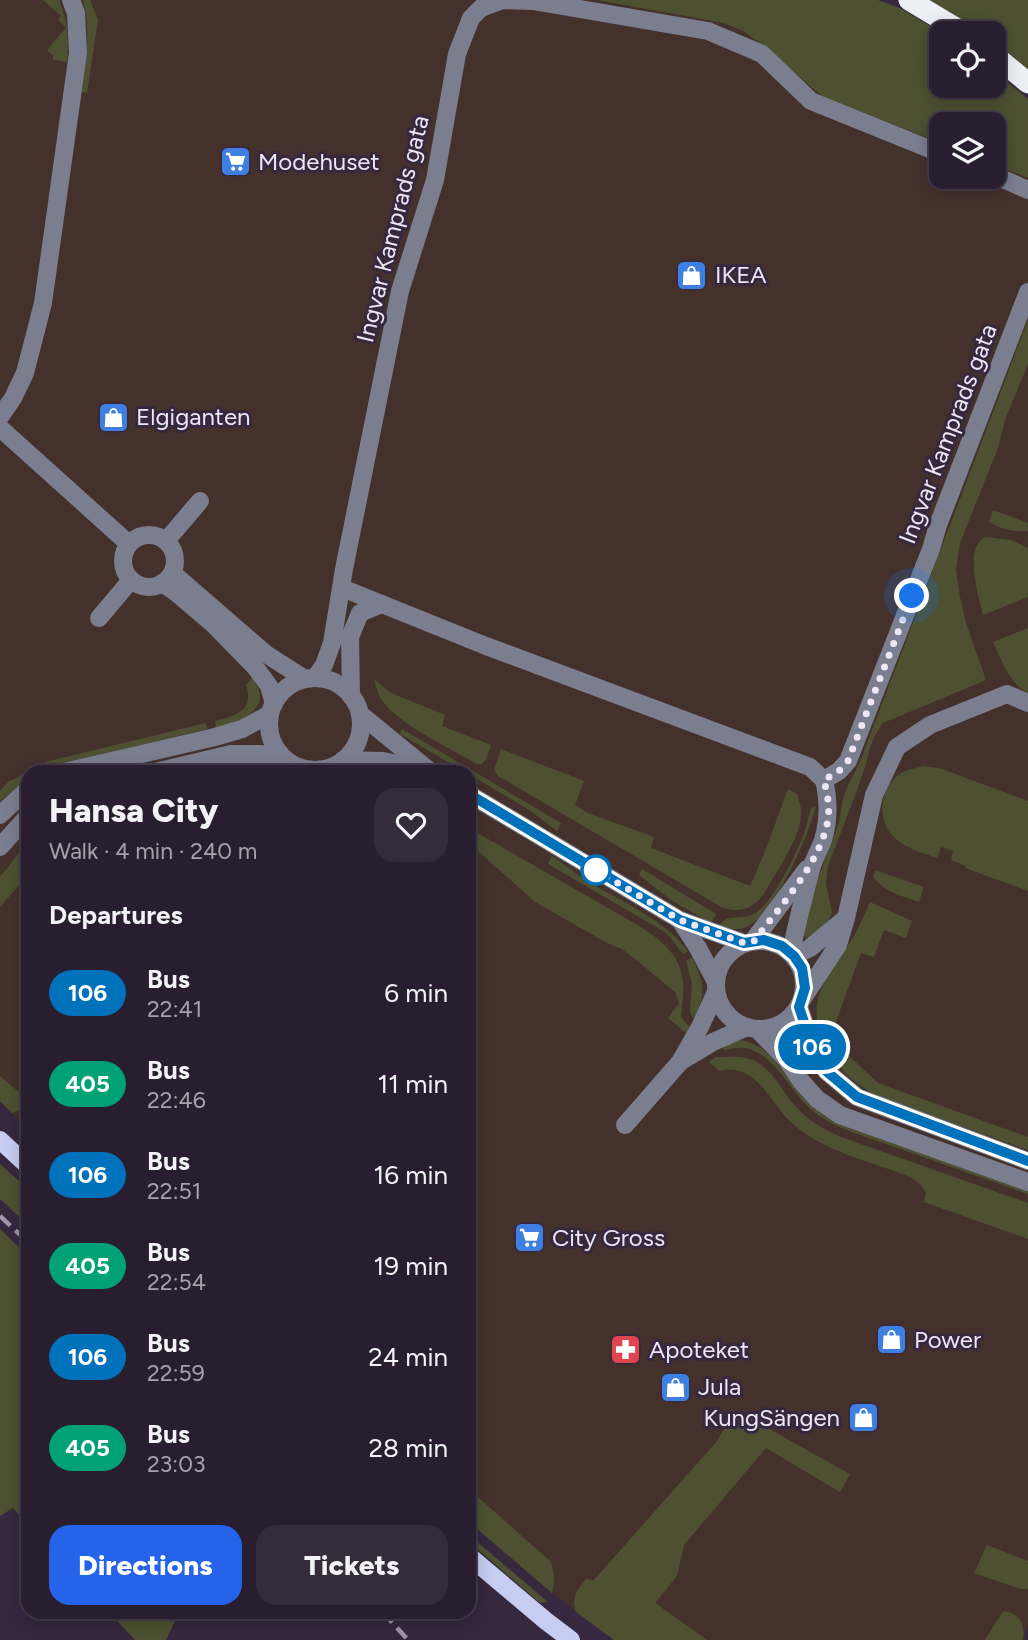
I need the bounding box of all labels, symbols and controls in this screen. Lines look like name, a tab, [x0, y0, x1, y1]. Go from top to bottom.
map controls	[929, 21, 1006, 189]
button: locate	[929, 21, 1006, 98]
street label: Ingvar Kamprads gata	[350, 112, 435, 345]
button: layers	[929, 112, 1006, 189]
supermarket icon: Modehuset	[218, 145, 252, 179]
place label: Modehuset	[258, 147, 380, 176]
shop icon: IKEA	[675, 258, 709, 292]
place label: IKEA	[715, 260, 767, 289]
street label: Ingvar Kamprads gata	[892, 320, 1003, 548]
shop icon: Elgiganten	[96, 400, 130, 434]
place label: Elgiganten	[136, 402, 250, 431]
your location	[894, 578, 929, 613]
button: heart	[374, 788, 448, 862]
text: Hansa City	[49, 791, 218, 830]
text: Walk · 4 min · 240 m	[49, 837, 257, 865]
unlabelled marker	[581, 855, 611, 885]
text: Departures	[49, 899, 183, 931]
text: Bus	[147, 963, 190, 995]
text: 6 min	[384, 977, 448, 1009]
text: 106	[68, 978, 107, 1007]
text: 22:41	[147, 995, 202, 1023]
line badge: 106	[772, 1024, 852, 1070]
text: 106	[792, 1032, 832, 1061]
text: Bus	[147, 1054, 190, 1086]
text: 11 min	[377, 1068, 448, 1100]
text: 405	[65, 1069, 110, 1098]
text: 22:46	[147, 1086, 206, 1114]
text: Bus	[147, 1145, 190, 1177]
text: 16 min	[373, 1159, 448, 1191]
text: 106	[68, 1160, 107, 1189]
text: 22:51	[147, 1177, 201, 1205]
supermarket icon: City Gross	[512, 1221, 546, 1255]
place label: City Gross	[552, 1223, 665, 1252]
text: Bus	[147, 1236, 190, 1268]
text: 19 min	[373, 1250, 448, 1282]
text: 405	[65, 1251, 110, 1280]
text: 22:54	[147, 1268, 206, 1296]
shop icon: Power	[874, 1323, 908, 1357]
place label: Power	[914, 1325, 981, 1354]
text: Bus	[147, 1327, 190, 1359]
pharmacy icon: Apoteket	[609, 1333, 643, 1367]
place label: Apoteket	[649, 1335, 749, 1364]
text: 24 min	[368, 1341, 448, 1373]
text: 106	[68, 1342, 107, 1371]
text: 22:59	[147, 1359, 205, 1387]
shop icon: Jula	[658, 1370, 692, 1404]
place label: Jula	[698, 1372, 741, 1401]
shop icon: KungSängen	[846, 1401, 880, 1435]
place label: KungSängen	[704, 1403, 840, 1432]
text: Bus	[147, 1418, 190, 1450]
text: 28 min	[368, 1432, 448, 1464]
text: 405	[65, 1433, 110, 1462]
text: 23:03	[147, 1450, 205, 1478]
button: Directions	[49, 1525, 242, 1605]
button: Tickets	[256, 1525, 448, 1605]

